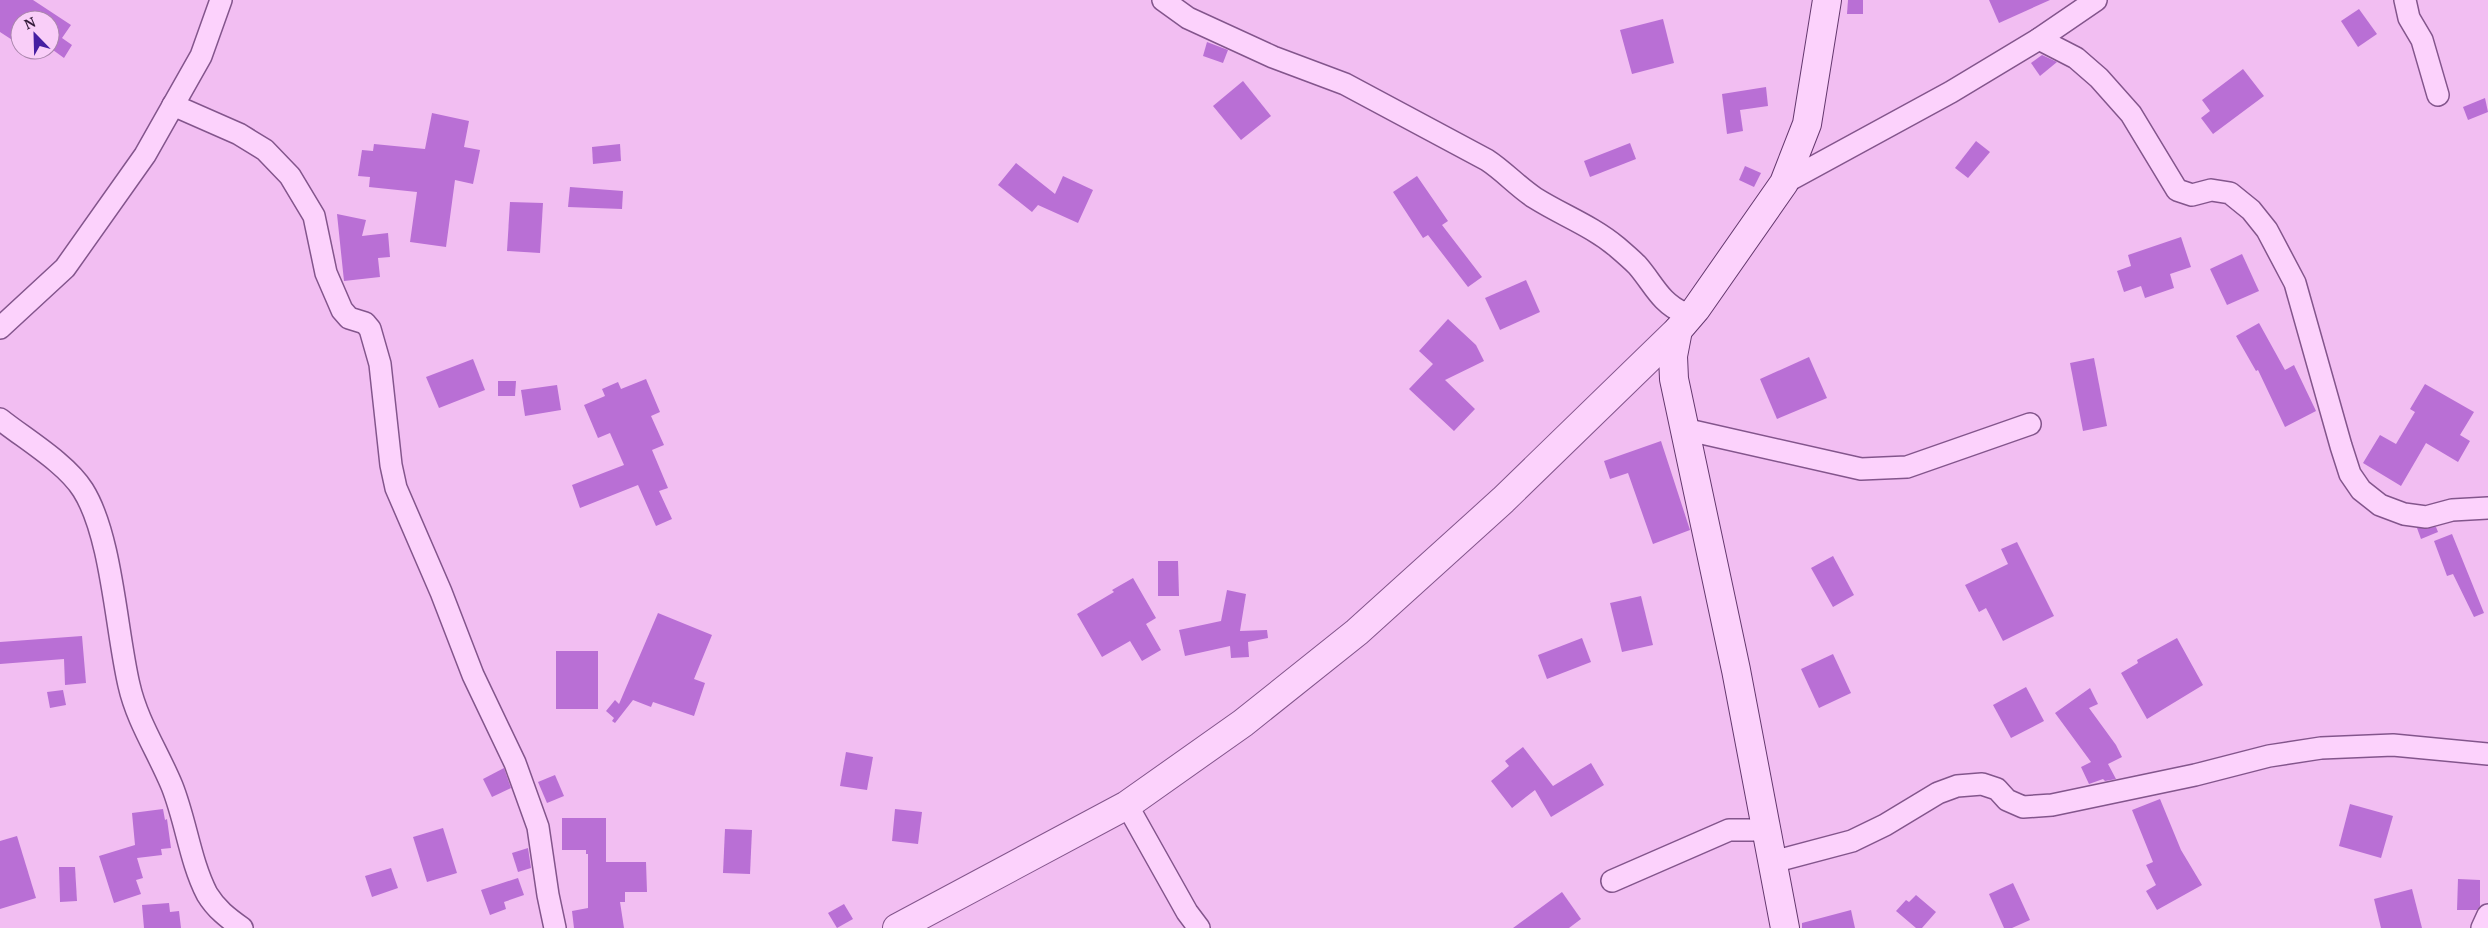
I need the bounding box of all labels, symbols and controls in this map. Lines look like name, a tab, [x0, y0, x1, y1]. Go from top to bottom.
north arrow	[10, 10, 60, 60]
text: N	[21, 12, 39, 33]

